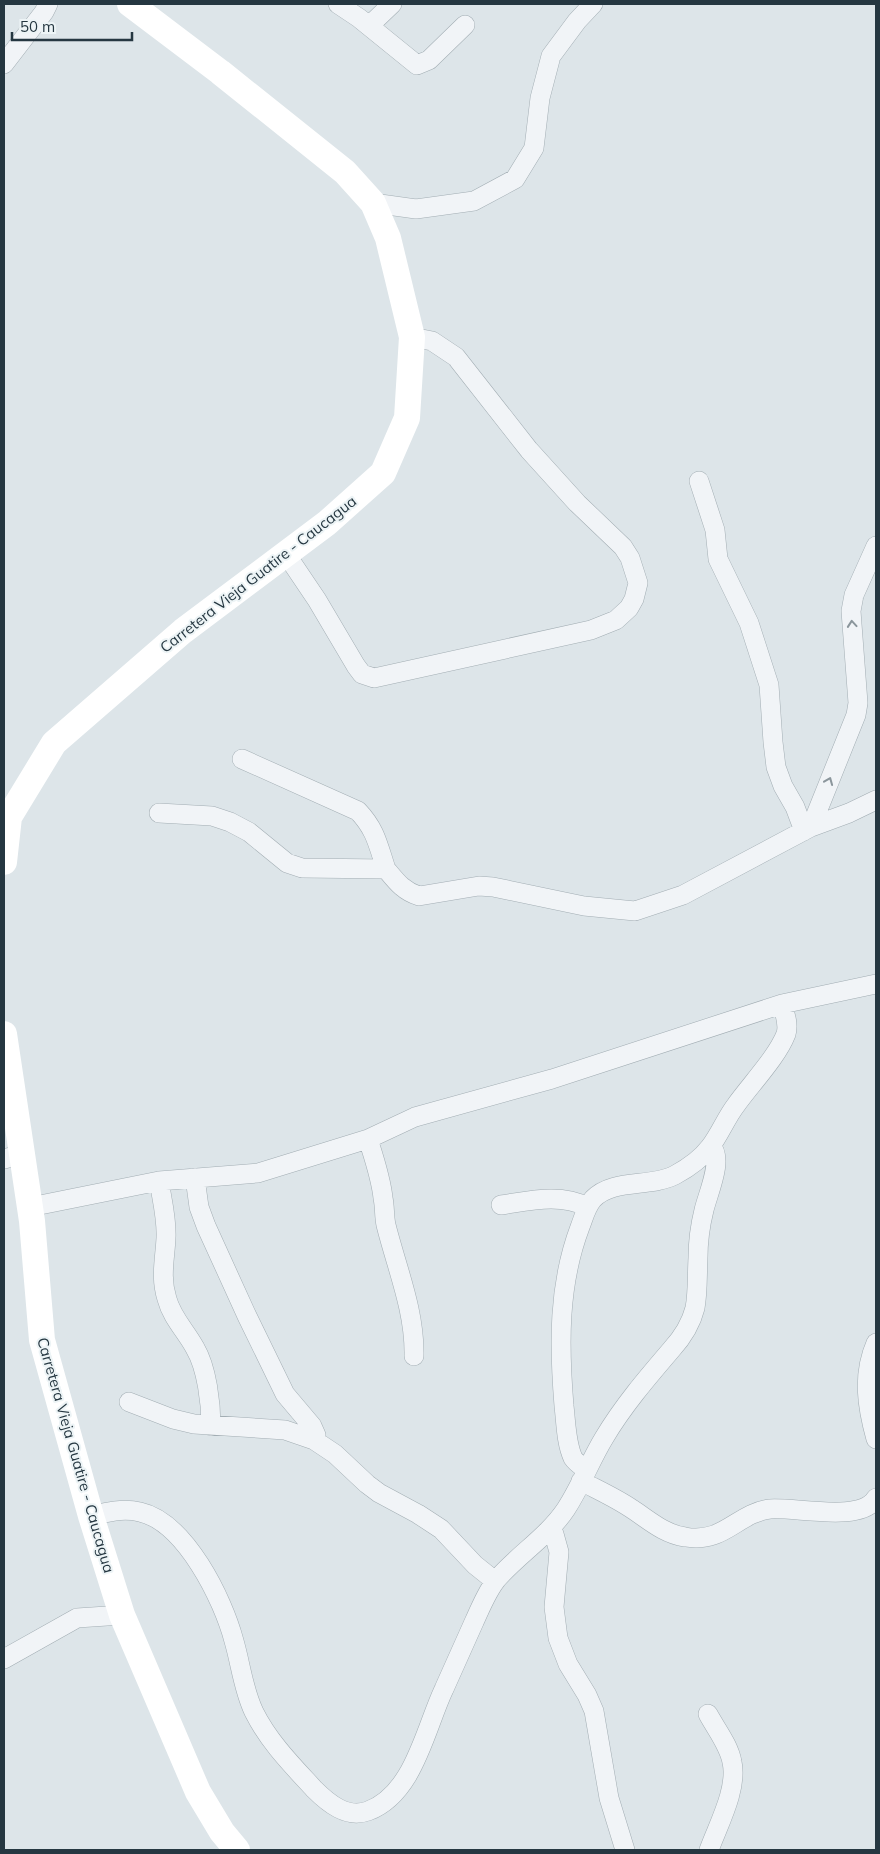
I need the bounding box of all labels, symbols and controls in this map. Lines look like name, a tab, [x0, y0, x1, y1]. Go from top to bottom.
scale bar	[12, 10, 132, 42]
text: 50 m	[20, 17, 55, 36]
street label: Carretera Vieja Guatire - Caucagua	[156, 491, 360, 657]
one-way arrow	[846, 620, 857, 628]
one-way arrow	[823, 777, 834, 786]
street label: Carretera Vieja Guatire - Caucagua	[33, 1335, 119, 1575]

